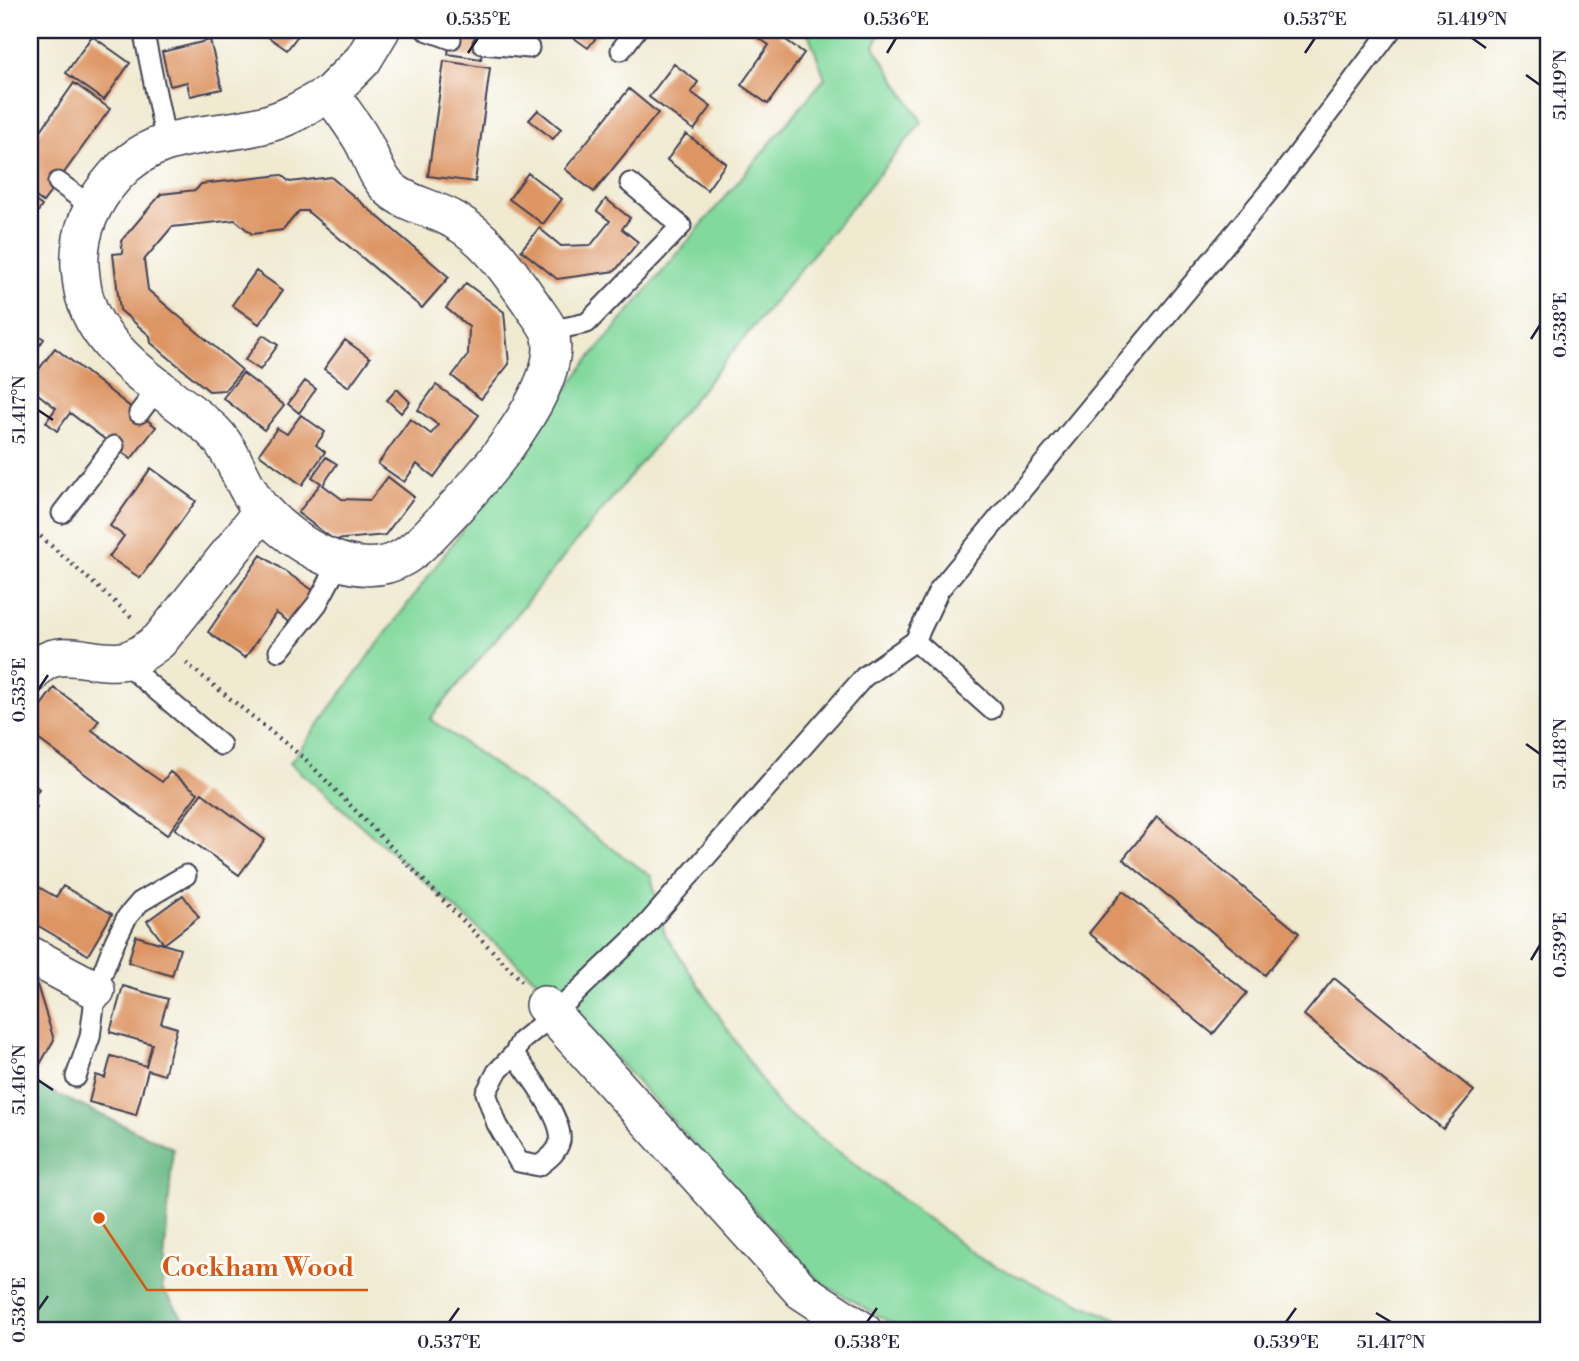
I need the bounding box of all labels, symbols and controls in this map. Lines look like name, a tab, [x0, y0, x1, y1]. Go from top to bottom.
text: 0.535°E	[446, 8, 510, 31]
text: 0.536°E	[863, 8, 929, 31]
text: 0.537°E	[1283, 8, 1347, 31]
text: 51.419°N	[1437, 8, 1508, 31]
text: 51.419°N	[1549, 49, 1572, 120]
text: 0.538°E	[1549, 292, 1572, 358]
text: 51.417°N	[8, 375, 31, 444]
text: 0.535°E	[8, 658, 31, 722]
text: 51.418°N	[1549, 718, 1572, 790]
text: 0.539°E	[1549, 912, 1572, 978]
text: 51.416°N	[8, 1044, 31, 1115]
callout: Cockham Wood	[147, 1243, 368, 1290]
text: Cockham Wood	[162, 1252, 354, 1284]
text: 0.536°E	[8, 1277, 31, 1343]
text: 0.537°E	[417, 1331, 481, 1354]
text: 0.538°E	[834, 1331, 900, 1354]
text: 0.539°E	[1253, 1331, 1319, 1354]
text: 51.417°N	[1357, 1331, 1426, 1354]

